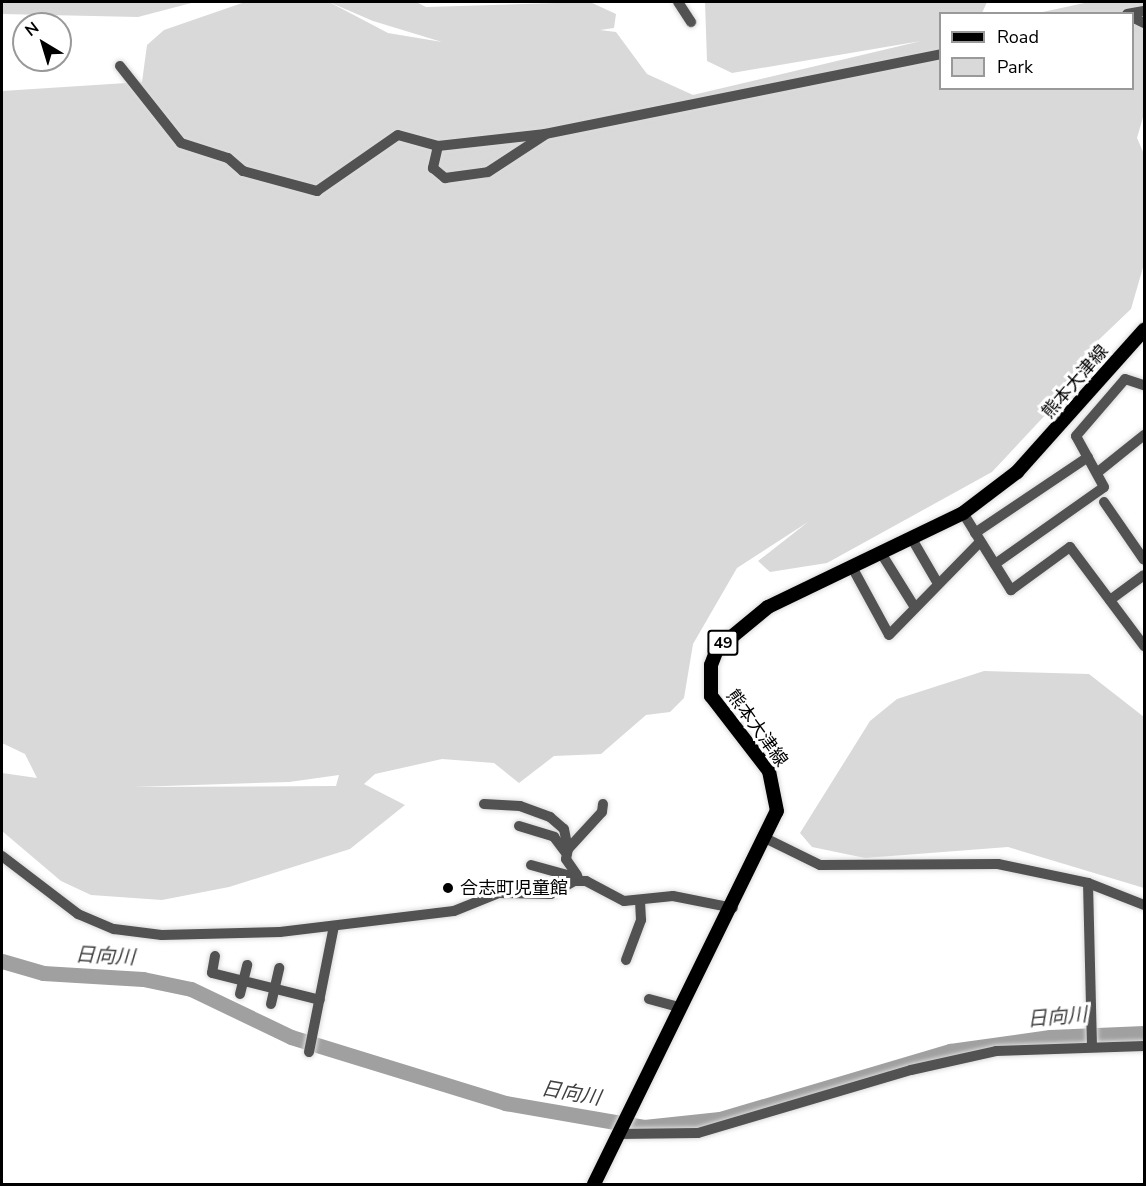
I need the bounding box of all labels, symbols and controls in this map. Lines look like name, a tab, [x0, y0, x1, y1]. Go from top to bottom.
north arrow	[12, 12, 72, 72]
legend	[939, 12, 1134, 90]
text: N	[21, 17, 44, 42]
text: Road	[997, 25, 1039, 49]
text: Park	[997, 55, 1033, 79]
street label: 熊本大津線	[1037, 341, 1113, 423]
road number: 49	[706, 630, 740, 656]
street label: 熊本大津線	[722, 685, 792, 771]
place label: 合志町児童館	[460, 877, 568, 899]
marker: 合志町児童館	[441, 881, 455, 895]
water label: 日向川	[74, 942, 136, 970]
water label: 日向川	[1026, 1002, 1088, 1032]
water label: 日向川	[539, 1076, 603, 1110]

